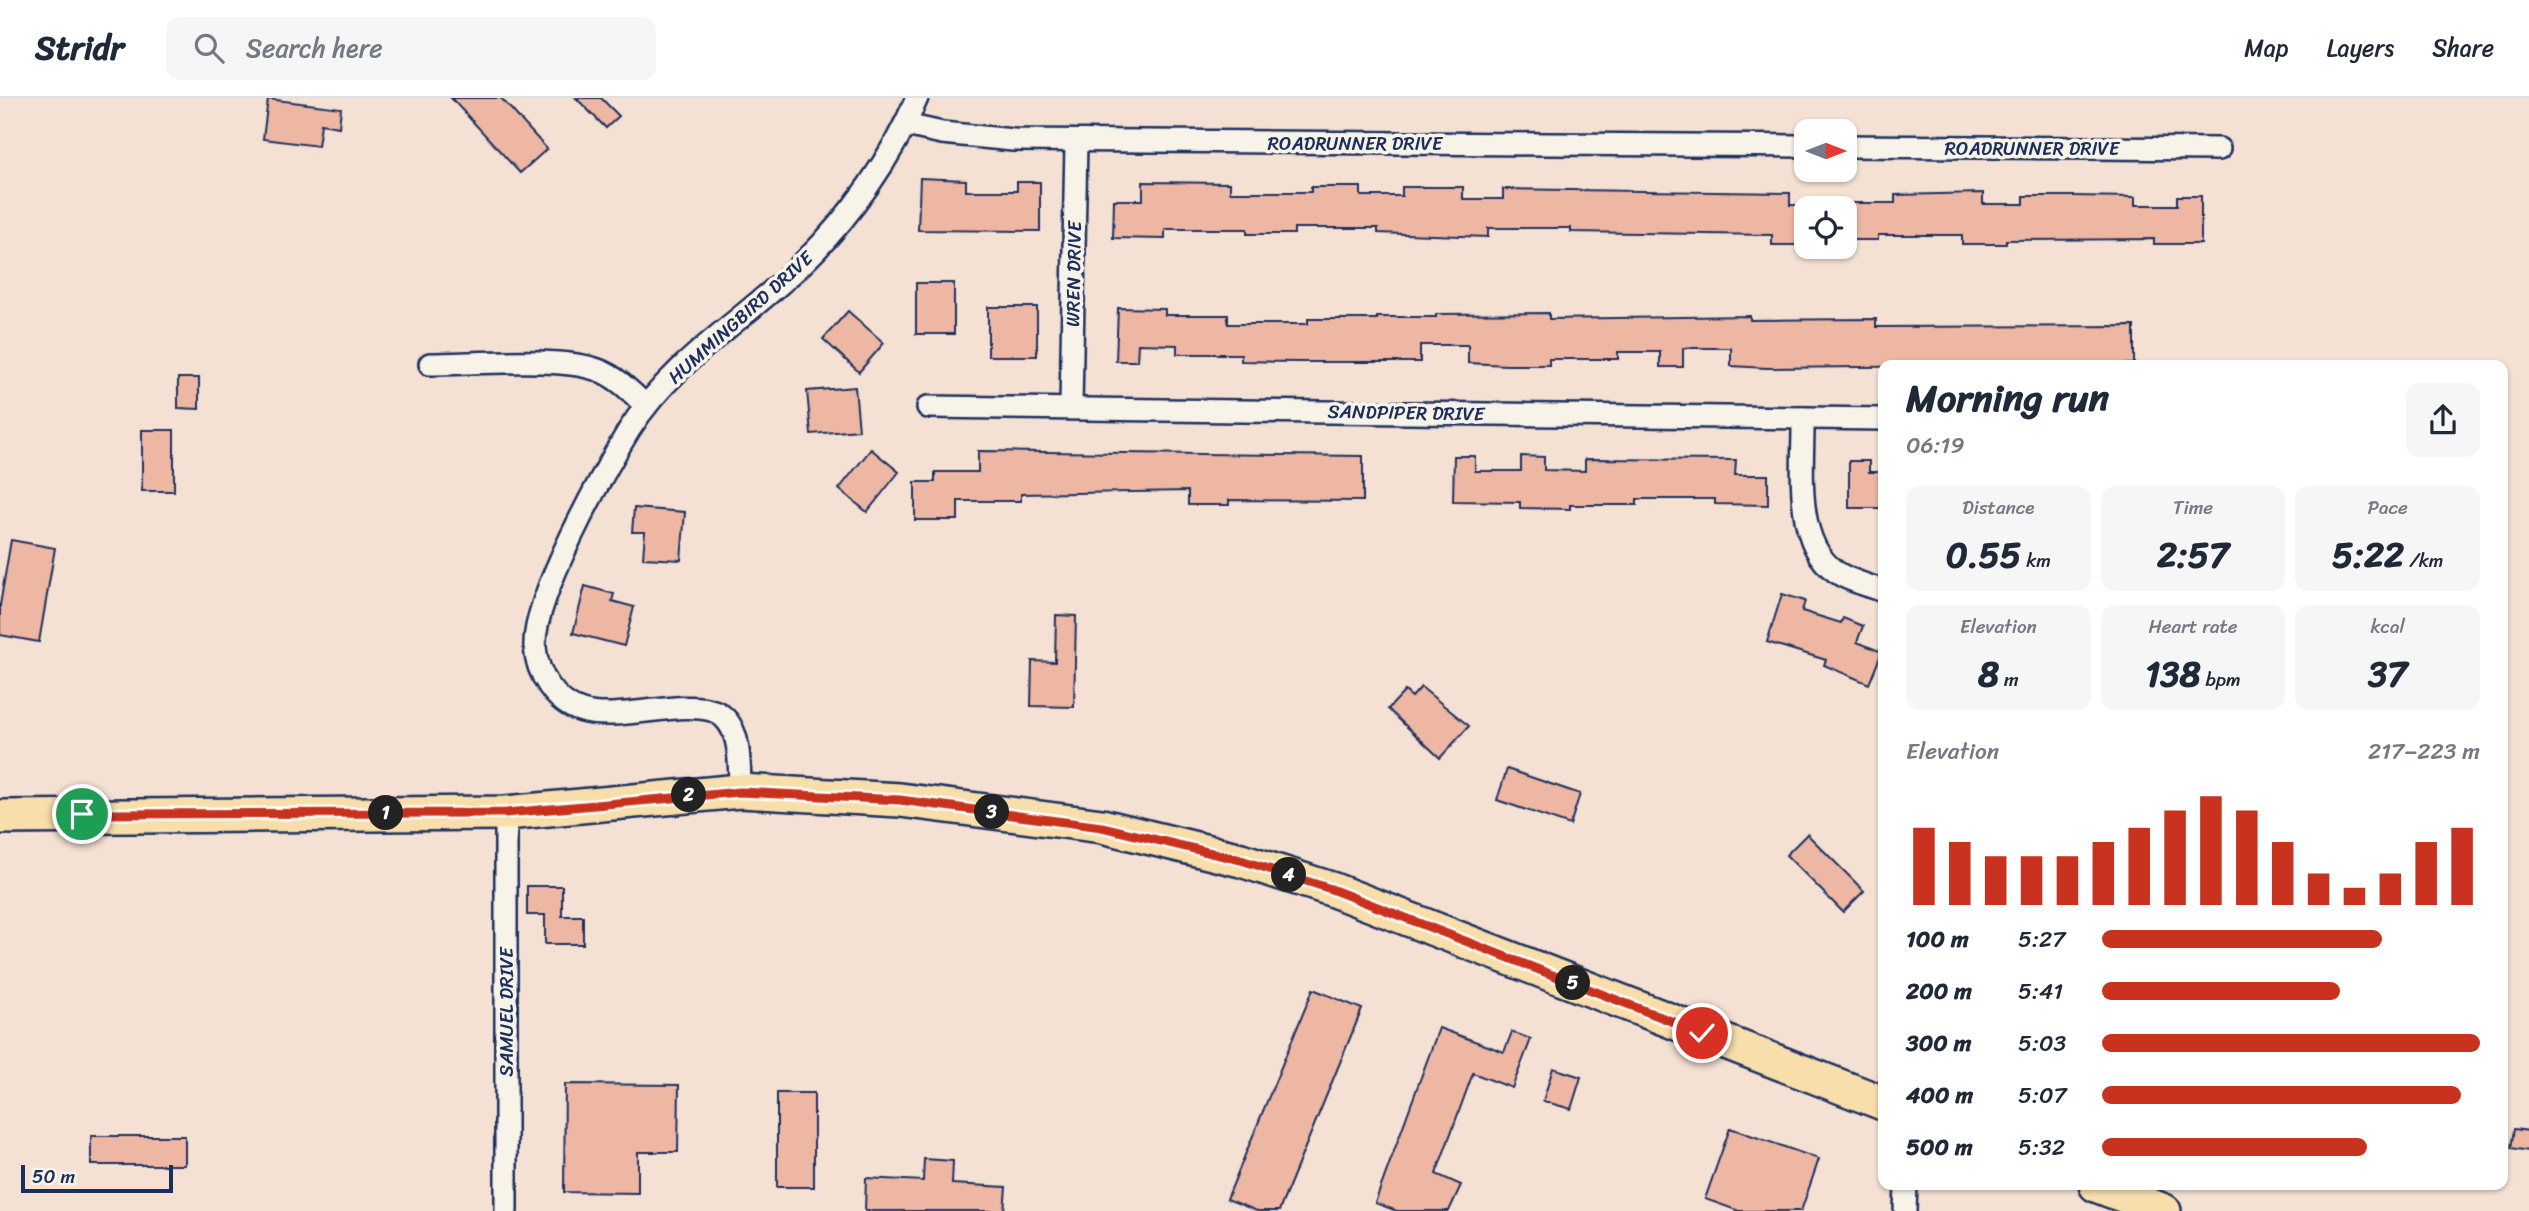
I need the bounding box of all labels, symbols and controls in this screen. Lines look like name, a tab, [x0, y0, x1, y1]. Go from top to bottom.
search box	[166, 17, 656, 80]
text: Stridr	[35, 19, 124, 77]
text: Search here	[246, 25, 383, 71]
text: Map	[2244, 27, 2289, 69]
text: Layers	[2327, 27, 2394, 69]
text: Share	[2432, 27, 2494, 69]
icon: search	[190, 29, 228, 67]
north arrow	[1794, 119, 1857, 182]
map controls	[1794, 119, 1857, 259]
street label: ROADRUNNER DRIVE	[1268, 127, 1444, 160]
street label: ROADRUNNER DRIVE	[1945, 132, 2121, 165]
button: locate	[1794, 196, 1857, 259]
street label: WREN DRIVE	[1056, 219, 1091, 327]
street label: HUMMINGBIRD DRIVE	[660, 242, 822, 392]
text: Morning run	[1906, 365, 2109, 432]
button: share	[2406, 383, 2480, 457]
street label: SANDPIPER DRIVE	[1327, 395, 1486, 430]
text: 06:19	[1906, 425, 1965, 466]
text: Distance	[1962, 491, 2034, 524]
text: Time	[2173, 491, 2213, 524]
text: Pace	[2368, 491, 2408, 524]
text: 0.55	[1946, 524, 2021, 586]
text: 2:57	[2157, 524, 2229, 586]
text: 5:22	[2332, 524, 2404, 586]
text: km	[2021, 544, 2051, 577]
text: /km	[2404, 544, 2443, 577]
text: Elevation	[1960, 610, 2037, 643]
text: Heart rate	[2148, 610, 2238, 643]
text: kcal	[2370, 610, 2405, 643]
text: 8	[1978, 643, 1999, 705]
text: 138	[2145, 643, 2201, 705]
text: 37	[2368, 643, 2407, 705]
text: m	[1999, 663, 2019, 696]
text: bpm	[2201, 663, 2241, 696]
text: Elevation	[1906, 731, 1999, 772]
text: 217–223 m	[2368, 731, 2480, 772]
pin: 2	[672, 778, 706, 812]
text: 2	[683, 778, 694, 811]
pin	[52, 784, 112, 844]
pin: 3	[974, 794, 1010, 830]
icon: arrive	[63, 795, 101, 833]
text: 3	[986, 795, 997, 828]
pin: 1	[368, 796, 404, 830]
text: 1	[381, 796, 390, 829]
pin: 4	[1272, 858, 1306, 892]
text: 4	[1283, 858, 1294, 891]
text: 100 m	[1906, 919, 1969, 960]
text: 5:27	[2018, 919, 2065, 960]
street label: SAMUEL DRIVE	[490, 946, 523, 1077]
pin: 5	[1556, 966, 1590, 1001]
text: 5	[1567, 966, 1578, 999]
text: 200 m	[1906, 971, 1972, 1012]
text: 5:41	[2018, 971, 2063, 1012]
pin	[1672, 1003, 1732, 1063]
icon: check	[1683, 1014, 1721, 1052]
text: 300 m	[1906, 1023, 1971, 1064]
text: 5:03	[2018, 1023, 2066, 1064]
text: 400 m	[1906, 1075, 1973, 1116]
text: 5:07	[2018, 1075, 2067, 1116]
text: 500 m	[1906, 1127, 1973, 1168]
text: 5:32	[2018, 1127, 2065, 1168]
text: 50 m	[32, 1160, 75, 1193]
scale bar	[21, 1162, 173, 1194]

